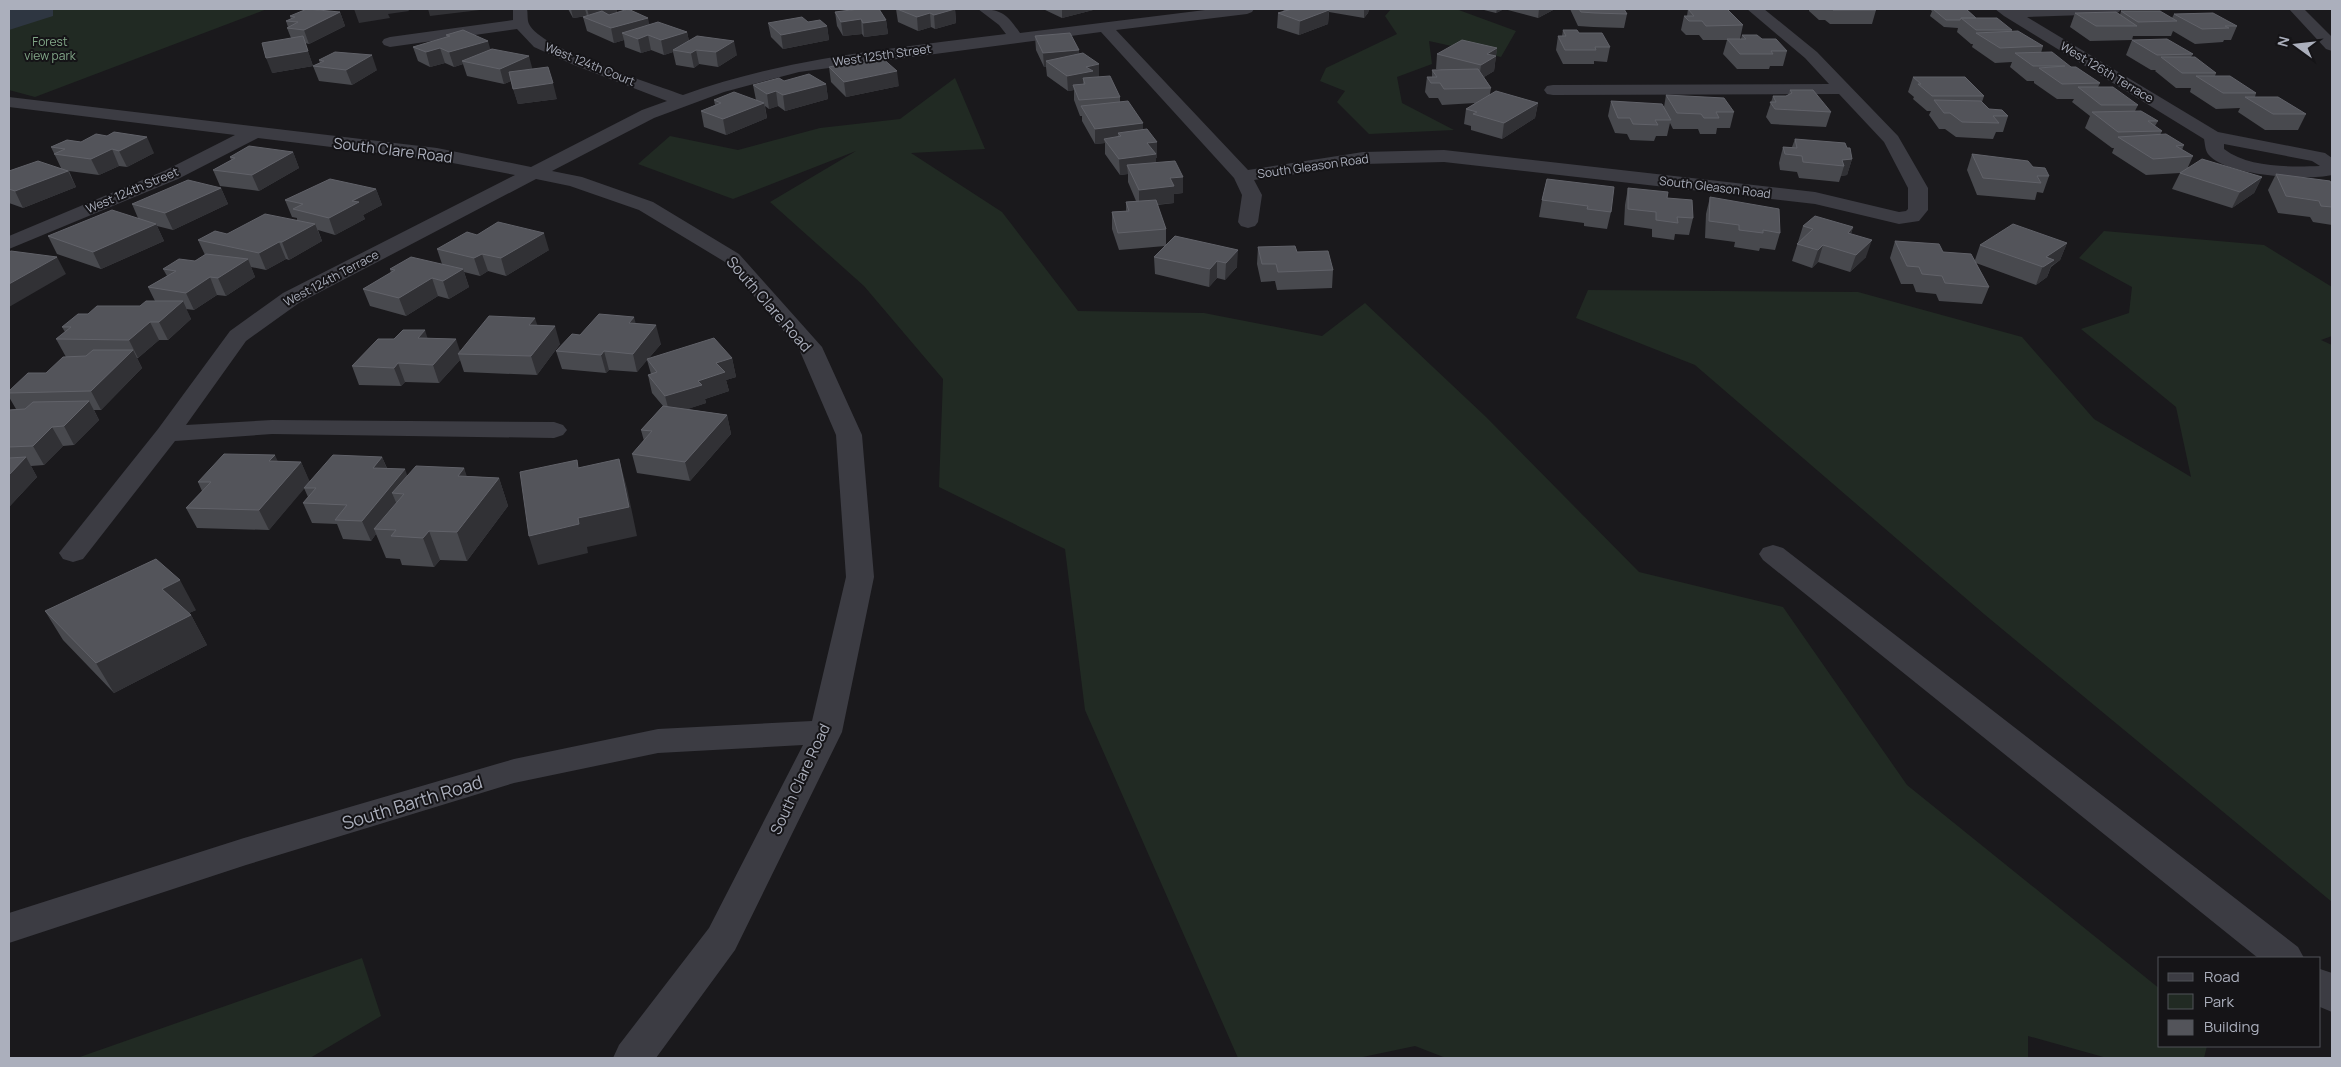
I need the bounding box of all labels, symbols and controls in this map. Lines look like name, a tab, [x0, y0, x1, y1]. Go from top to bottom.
north arrow	[2271, 20, 2321, 70]
park label: Forest view park	[24, 33, 77, 64]
text: N	[2272, 34, 2293, 49]
street label: West 126th Terrace	[2057, 37, 2157, 107]
street label: West 124th Court	[542, 38, 638, 90]
street label: West 125th Street	[832, 40, 932, 70]
street label: South Clare Road	[332, 132, 454, 168]
street label: South Gleason Road	[1256, 150, 1370, 182]
street label: West 124th Street	[83, 163, 181, 217]
street label: South Gleason Road	[1658, 172, 1772, 202]
street label: West 124th Terrace	[280, 246, 382, 310]
street label: South Clare Road	[722, 252, 816, 356]
street label: South Clare Road	[765, 720, 835, 838]
street label: South Barth Road	[339, 769, 485, 835]
legend	[2158, 957, 2321, 1047]
text: Road	[2204, 966, 2240, 987]
text: Park	[2204, 991, 2234, 1012]
text: Building	[2204, 1016, 2259, 1037]

